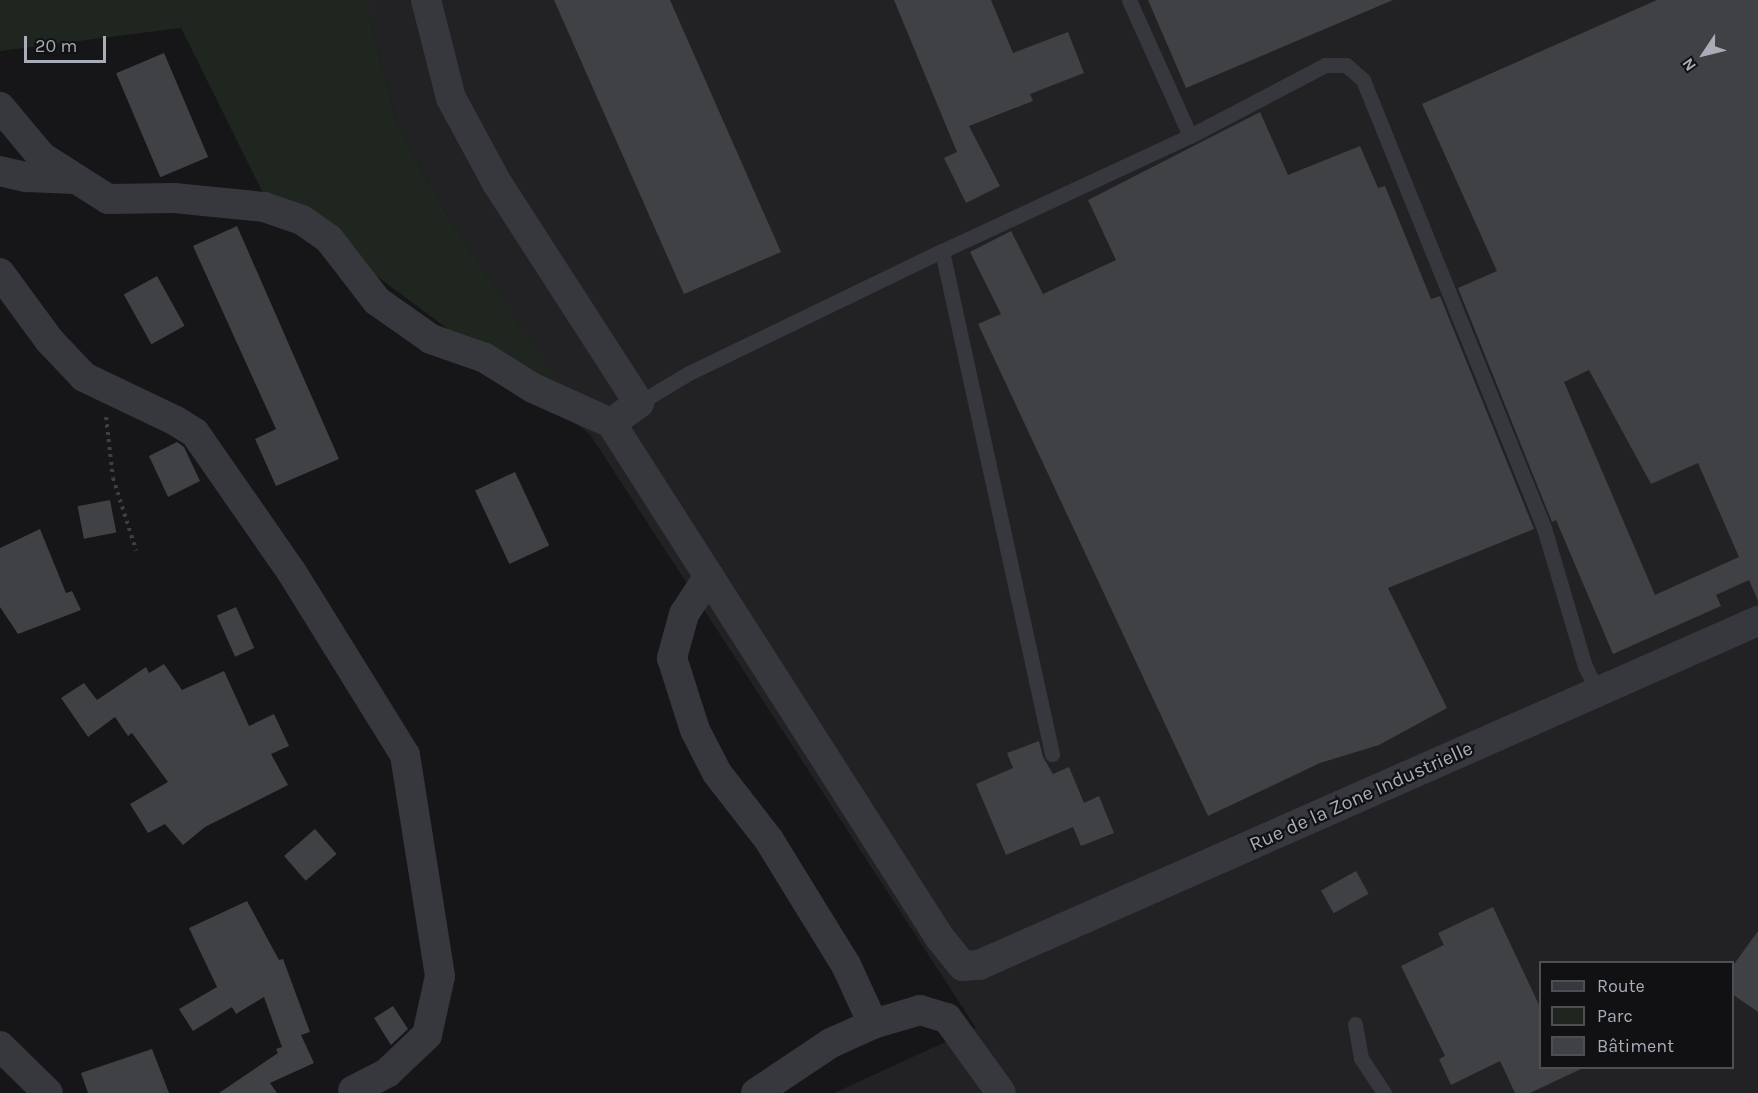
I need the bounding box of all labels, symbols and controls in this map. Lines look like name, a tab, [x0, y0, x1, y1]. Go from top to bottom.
scale bar	[27, 24, 110, 62]
north arrow	[1674, 24, 1734, 84]
text: 20 m	[35, 35, 77, 57]
text: N	[1678, 54, 1700, 75]
street label: Rue de la Zone Industrielle	[1246, 736, 1476, 856]
legend	[1539, 961, 1734, 1069]
text: Route	[1597, 975, 1645, 997]
text: Parc	[1597, 1005, 1633, 1027]
text: Bâtiment	[1597, 1035, 1674, 1057]

